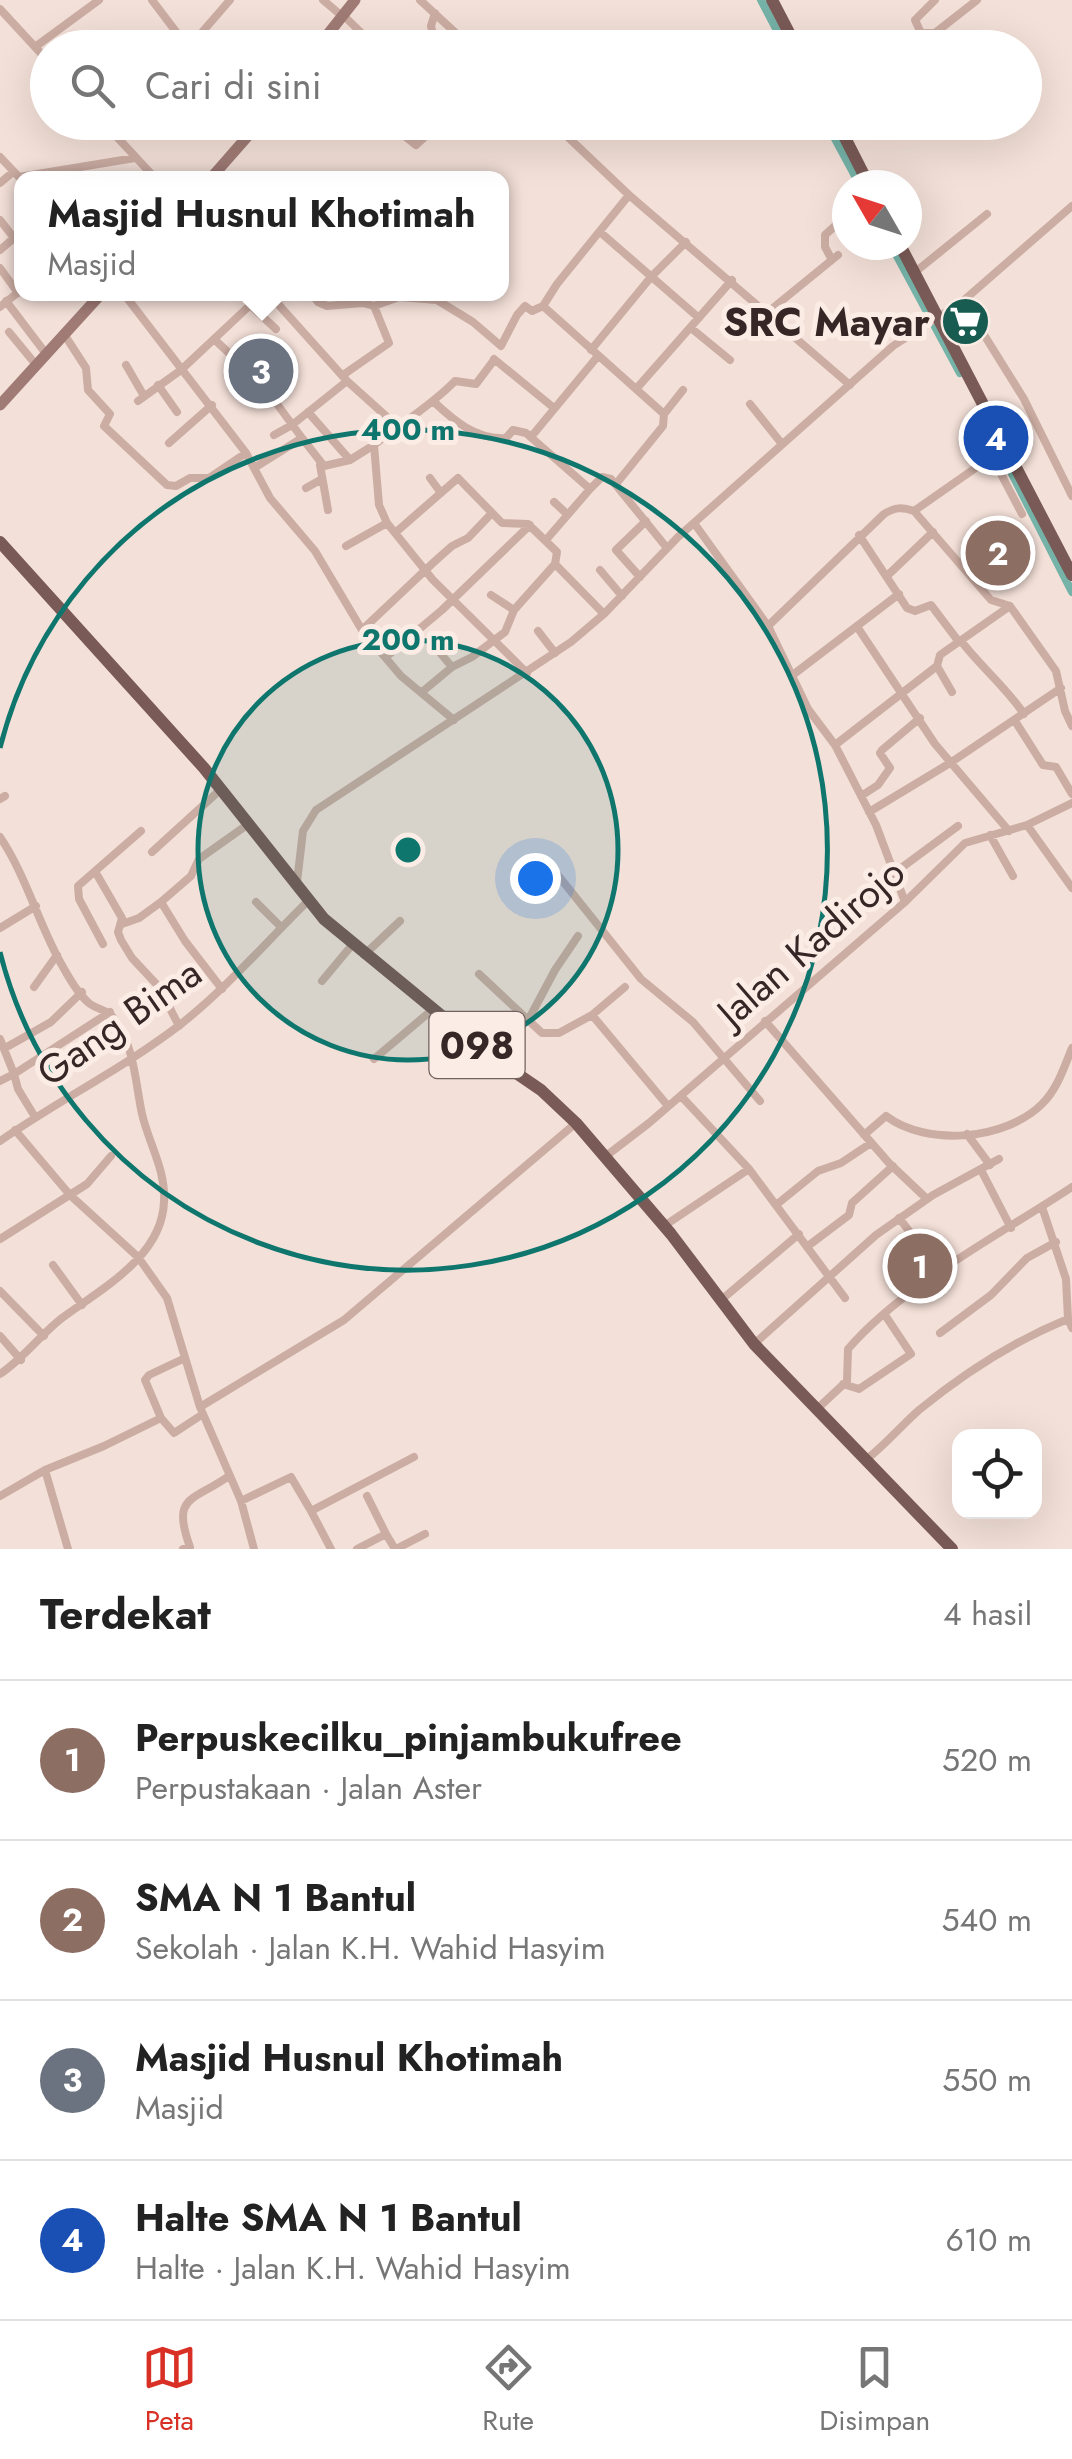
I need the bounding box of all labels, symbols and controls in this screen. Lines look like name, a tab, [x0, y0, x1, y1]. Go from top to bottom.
search box	[30, 30, 1042, 140]
icon: search	[65, 58, 120, 113]
text: Cari di sini	[145, 58, 322, 113]
north arrow	[832, 170, 922, 260]
popup	[14, 171, 509, 301]
text: Masjid Husnul Khotimah	[47, 186, 476, 241]
text: Masjid	[47, 241, 136, 287]
place label: SRC Mayar	[723, 293, 931, 351]
supermarket icon: SRC Mayar	[939, 296, 991, 348]
pin: 3	[228, 334, 294, 408]
pin: 4	[964, 400, 1028, 476]
text: 400 m	[361, 408, 455, 451]
pin: 2	[966, 516, 1030, 590]
text: 200 m	[362, 618, 455, 661]
centre of rings	[390, 832, 426, 868]
street label: Jalan Kadirojo	[701, 844, 918, 1043]
your location	[510, 853, 561, 904]
street label: Gang Bima	[25, 944, 213, 1100]
road number: 098	[430, 1012, 524, 1078]
pin: 1	[888, 1228, 952, 1304]
map controls	[952, 1429, 1042, 1519]
button: locate	[952, 1429, 1042, 1519]
text: Terdekat	[40, 1584, 211, 1645]
text: 4 hasil	[943, 1591, 1032, 1637]
text: Perpuskecilku_pinjambukufree	[135, 1710, 682, 1765]
text: 1	[64, 1737, 81, 1783]
text: 520 m	[942, 1737, 1032, 1783]
text: Perpustakaan · Jalan Aster	[135, 1765, 482, 1811]
text: SMA N 1 Bantul	[135, 1870, 416, 1925]
text: 2	[62, 1897, 83, 1943]
text: 540 m	[942, 1897, 1032, 1943]
text: Sekolah · Jalan K.H. Wahid Hasyim	[135, 1925, 606, 1971]
text: Masjid Husnul Khotimah	[135, 2030, 563, 2085]
text: 3	[63, 2057, 82, 2103]
text: 550 m	[942, 2057, 1032, 2103]
text: Masjid	[135, 2085, 224, 2131]
text: Halte SMA N 1 Bantul	[135, 2190, 522, 2245]
text: 4	[61, 2217, 84, 2263]
text: 610 m	[945, 2217, 1032, 2263]
text: Halte · Jalan K.H. Wahid Hasyim	[135, 2245, 571, 2291]
tab: Peta	[142, 2340, 197, 2441]
tab: Rute	[481, 2340, 536, 2441]
tab: Disimpan	[819, 2340, 930, 2441]

